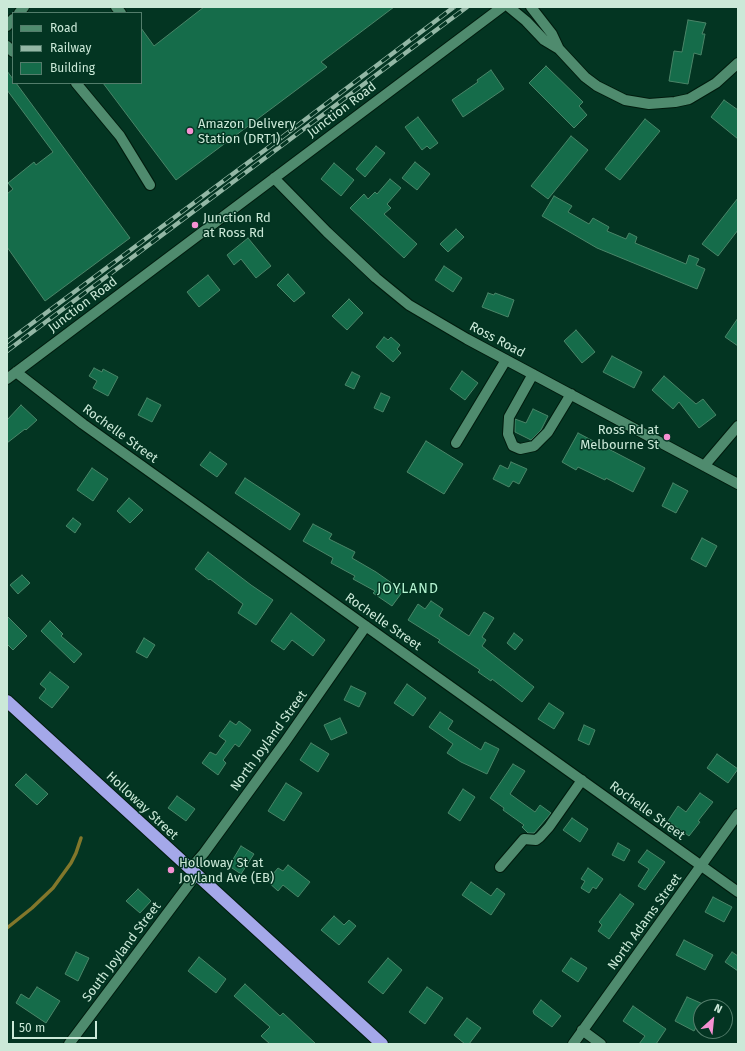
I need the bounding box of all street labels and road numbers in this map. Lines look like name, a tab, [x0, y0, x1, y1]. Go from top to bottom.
street label: Junction Road	[304, 79, 380, 141]
street label: Junction Road	[45, 274, 121, 336]
street label: Ross Road	[467, 319, 527, 361]
street label: Rochelle Street	[79, 401, 161, 467]
street label: Rochelle Street	[342, 590, 424, 654]
street label: North Joyland Street	[227, 688, 311, 794]
street label: Holloway Street	[103, 769, 181, 843]
street label: Rochelle Street	[606, 778, 688, 844]
street label: North Adams Street	[605, 871, 685, 973]
street label: South Joyland Street	[79, 899, 165, 1005]

